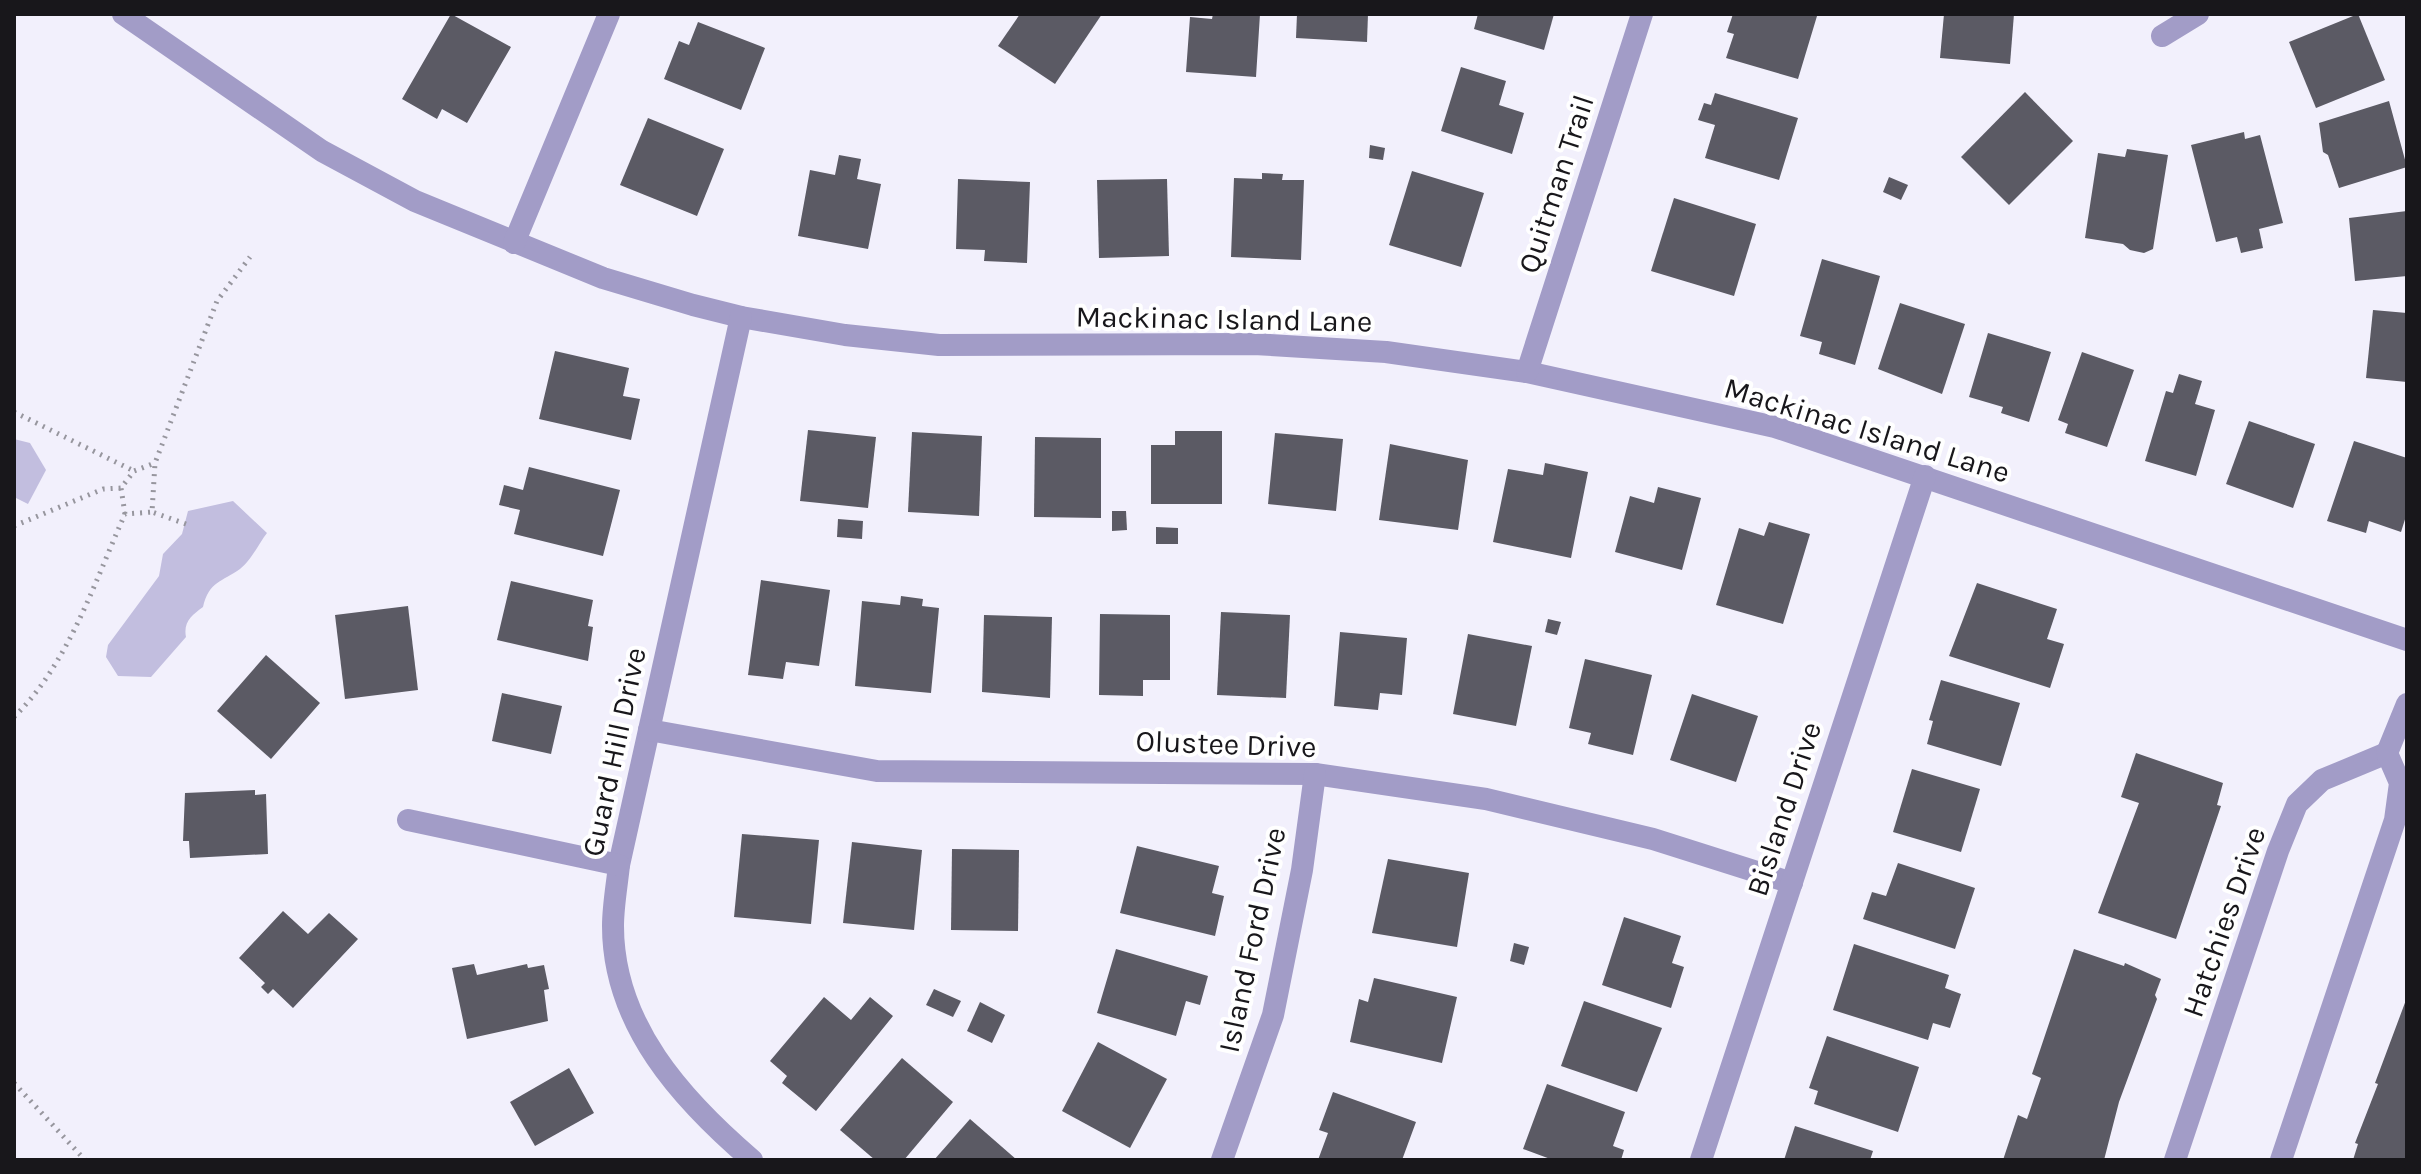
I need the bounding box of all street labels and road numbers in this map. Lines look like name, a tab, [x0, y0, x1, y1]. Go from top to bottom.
street label: Quitman Trail	[1510, 90, 1602, 278]
street label: Mackinac Island Lane	[1075, 298, 1373, 340]
street label: Mackinac Island Lane	[1720, 369, 2014, 491]
street label: Guard Hill Drive	[574, 644, 654, 860]
street label: Bisland Drive	[1739, 717, 1829, 901]
street label: Olustee Drive	[1135, 723, 1317, 765]
street label: Hatchies Drive	[2175, 822, 2273, 1022]
street label: Island Ford Drive	[1211, 824, 1293, 1056]

